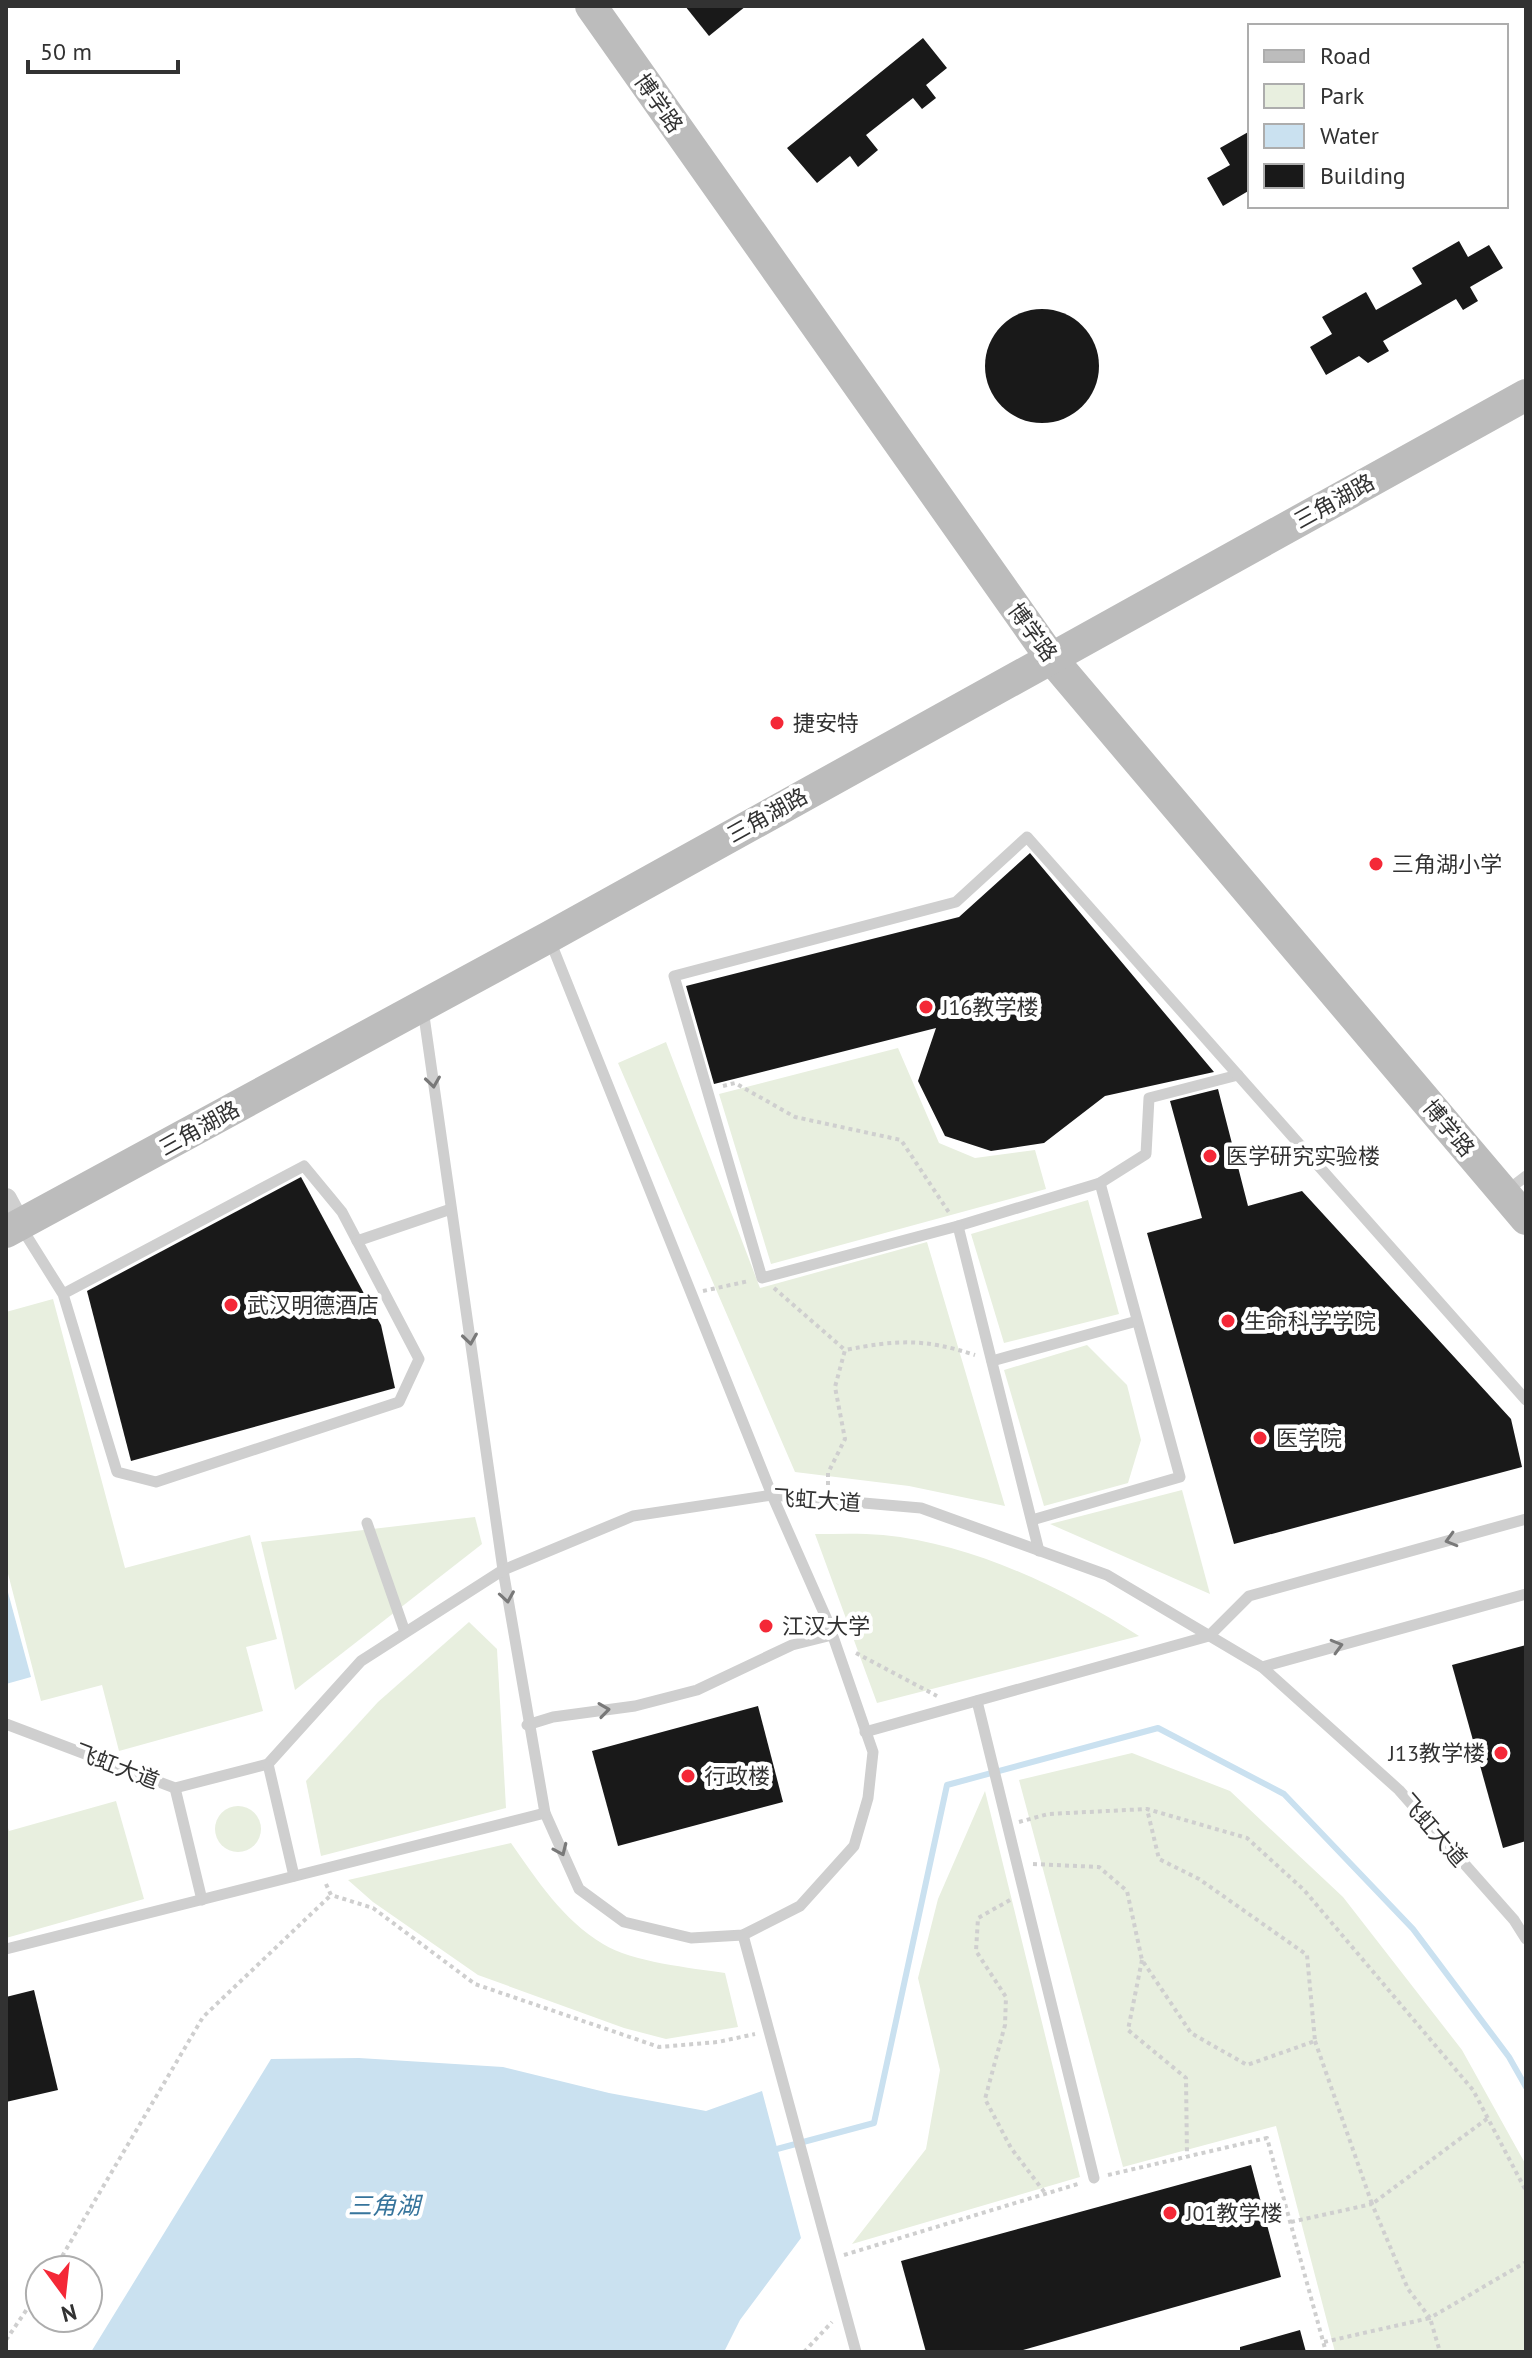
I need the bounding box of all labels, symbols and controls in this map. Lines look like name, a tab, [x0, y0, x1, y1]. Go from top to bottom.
scale bar	[28, 24, 178, 74]
legend	[1248, 24, 1508, 208]
text: 50 m	[40, 36, 92, 67]
text: Road	[1320, 40, 1371, 71]
street label: 博学路	[629, 68, 689, 138]
text: Park	[1320, 80, 1365, 111]
text: Water	[1320, 120, 1379, 151]
text: Building	[1320, 160, 1406, 191]
street label: 三角湖路	[1289, 467, 1379, 535]
street label: 博学路	[1002, 597, 1064, 667]
place label: 捷安特	[793, 709, 859, 737]
marker: 捷安特	[768, 714, 786, 732]
street label: 三角湖路	[722, 781, 812, 849]
place label: 三角湖小学	[1392, 850, 1502, 878]
marker: 三角湖小学	[1367, 855, 1385, 873]
place label: J16教学楼	[941, 993, 1038, 1021]
marker: J16教学楼	[917, 998, 935, 1016]
one-way arrow	[424, 1075, 441, 1089]
street label: 三角湖路	[154, 1094, 244, 1162]
street label: 博学路	[1417, 1094, 1481, 1162]
place label: 医学研究实验楼	[1226, 1142, 1380, 1170]
marker: 医学研究实验楼	[1201, 1147, 1219, 1165]
place label: 武汉明德酒店	[247, 1291, 379, 1319]
marker: 武汉明德酒店	[222, 1296, 240, 1314]
place label: 生命科学学院	[1244, 1307, 1376, 1335]
marker: 生命科学学院	[1219, 1312, 1237, 1330]
one-way arrow	[461, 1332, 478, 1346]
place label: 医学院	[1276, 1424, 1342, 1452]
marker: 医学院	[1251, 1429, 1269, 1447]
street label: 飞虹大道	[772, 1483, 862, 1517]
one-way arrow	[1444, 1531, 1458, 1547]
one-way arrow	[498, 1590, 515, 1603]
place label: 江汉大学	[782, 1612, 870, 1640]
marker: 江汉大学	[757, 1617, 775, 1635]
one-way arrow	[1330, 1639, 1344, 1656]
one-way arrow	[597, 1702, 610, 1719]
street label: 飞虹大道	[71, 1737, 163, 1795]
place label: J13教学楼	[1388, 1739, 1485, 1767]
marker: J13教学楼	[1492, 1744, 1510, 1762]
place label: 行政楼	[704, 1762, 770, 1790]
marker: 行政楼	[679, 1767, 697, 1785]
street label: 飞虹大道	[1395, 1788, 1473, 1872]
one-way arrow	[552, 1841, 568, 1856]
water label: 三角湖	[348, 2190, 424, 2221]
place label: J01教学楼	[1185, 2199, 1282, 2227]
marker: J01教学楼	[1161, 2204, 1179, 2222]
north arrow	[24, 2254, 104, 2334]
text: N	[59, 2298, 80, 2329]

